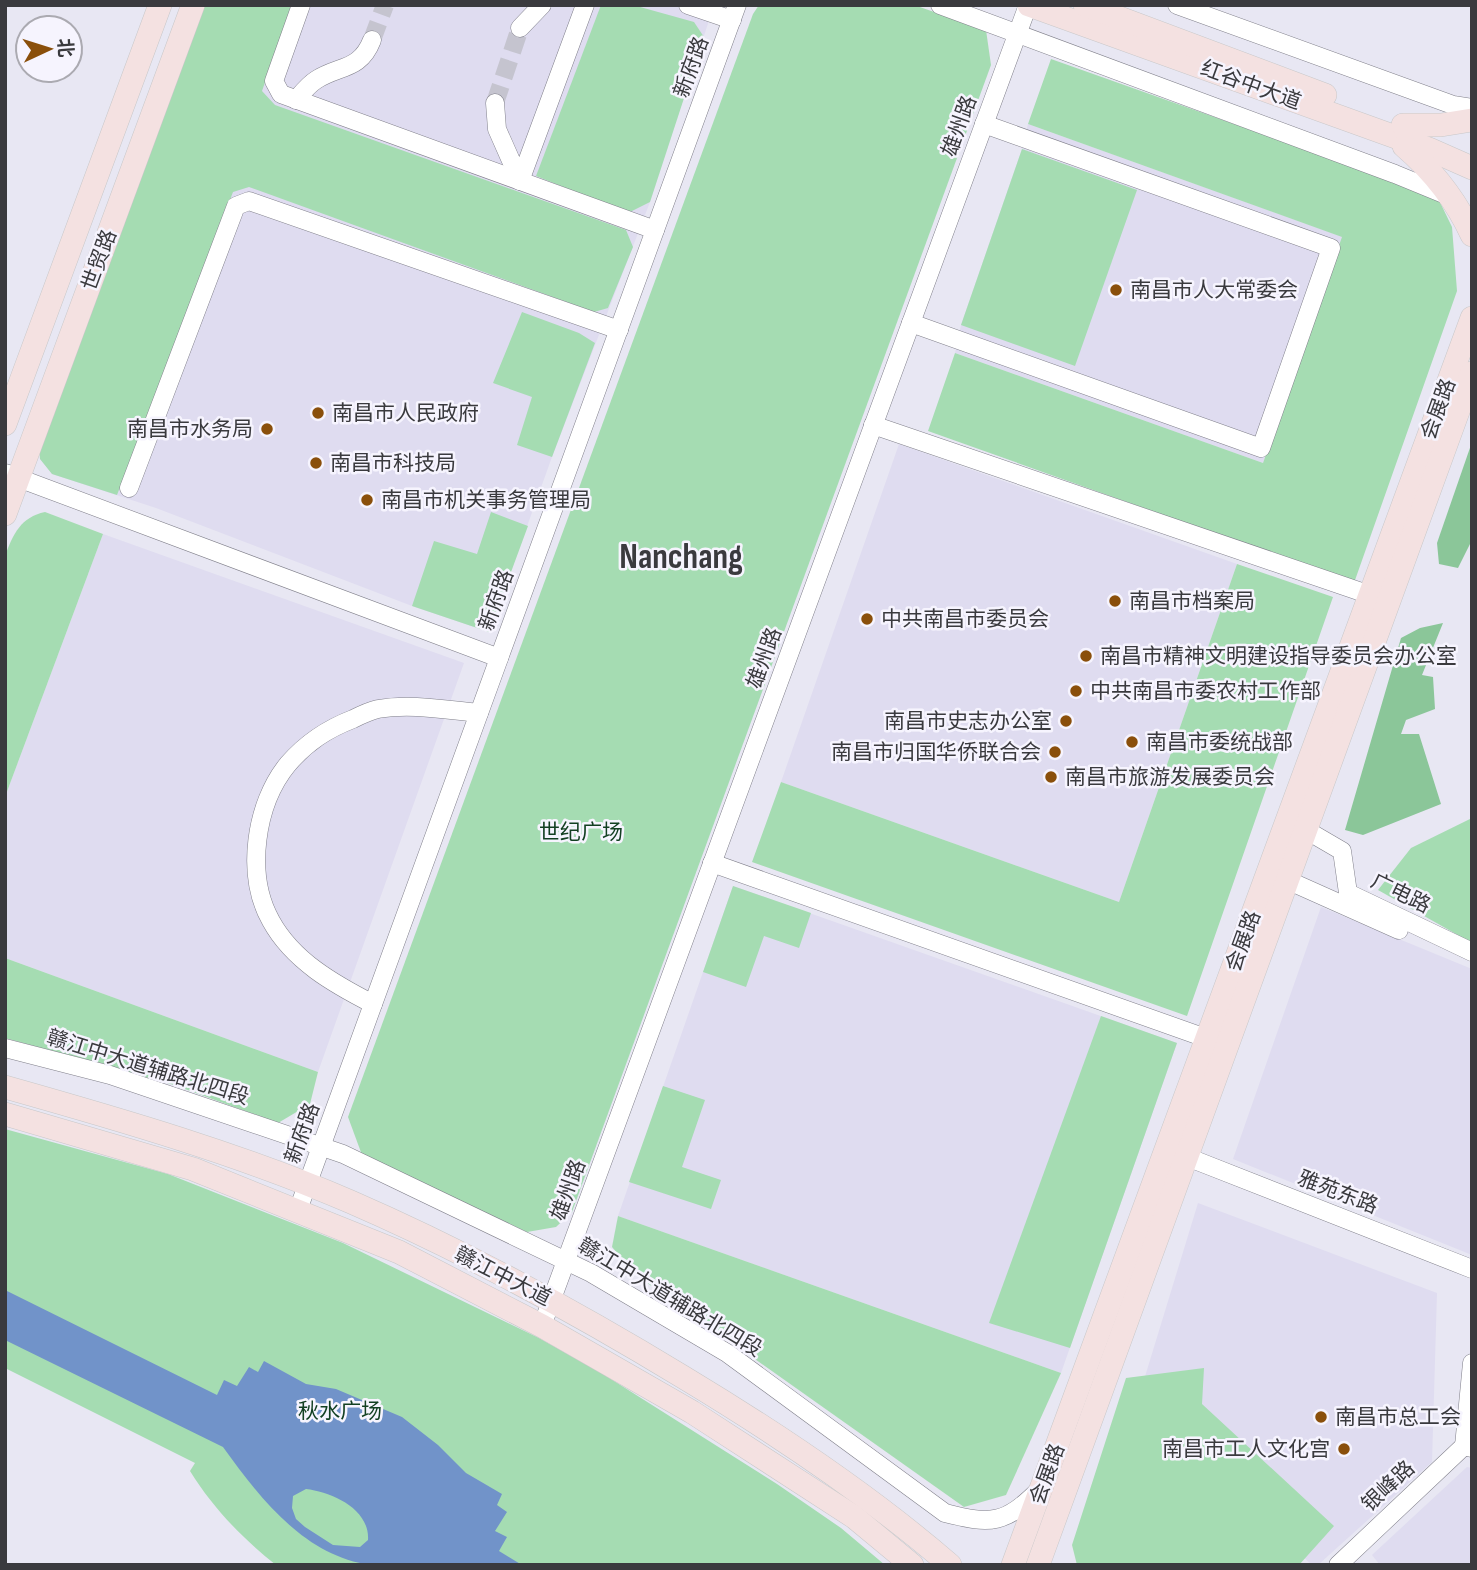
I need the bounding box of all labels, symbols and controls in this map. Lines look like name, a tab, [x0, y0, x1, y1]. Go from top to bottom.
north arrow	[14, 14, 84, 84]
street label: 新府路	[669, 33, 714, 101]
text: 北	[52, 38, 77, 58]
street label: 红谷中大道	[1197, 56, 1304, 115]
street label: 雄州路	[937, 92, 982, 160]
street label: 世贸路	[77, 226, 122, 294]
place label: 南昌市人大常委会	[1130, 278, 1298, 303]
marker: 南昌市人大常委会	[1108, 282, 1124, 298]
street label: 会展路	[1416, 375, 1461, 443]
place label: 南昌市人民政府	[332, 401, 479, 426]
marker: 南昌市人民政府	[310, 405, 326, 421]
place label: 南昌市水务局	[127, 417, 253, 442]
marker: 南昌市水务局	[259, 421, 275, 437]
place label: 南昌市科技局	[330, 451, 456, 476]
marker: 南昌市科技局	[308, 455, 324, 471]
place label: 南昌市机关事务管理局	[381, 488, 591, 513]
marker: 南昌市机关事务管理局	[359, 492, 375, 508]
district label: Nanchang	[619, 536, 743, 579]
street label: 新府路	[474, 566, 519, 634]
place label: 南昌市档案局	[1129, 589, 1255, 614]
marker: 南昌市档案局	[1107, 593, 1123, 609]
place label: 中共南昌市委员会	[881, 607, 1049, 632]
marker: 中共南昌市委员会	[859, 611, 875, 627]
street label: 雄州路	[742, 624, 787, 692]
place label: 南昌市精神文明建设指导委员会办公室	[1100, 644, 1457, 669]
marker: 南昌市精神文明建设指导委员会办公室	[1078, 648, 1094, 664]
place label: 中共南昌市委农村工作部	[1090, 679, 1321, 704]
marker: 中共南昌市委农村工作部	[1068, 683, 1084, 699]
place label: 南昌市史志办公室	[884, 709, 1052, 734]
marker: 南昌市史志办公室	[1058, 713, 1074, 729]
place label: 南昌市委统战部	[1146, 730, 1293, 755]
marker: 南昌市委统战部	[1124, 734, 1140, 750]
place label: 南昌市归国华侨联合会	[831, 740, 1041, 765]
marker: 南昌市归国华侨联合会	[1047, 744, 1063, 760]
place label: 南昌市旅游发展委员会	[1065, 765, 1275, 790]
marker: 南昌市旅游发展委员会	[1043, 769, 1059, 785]
park label: 世纪广场	[539, 820, 623, 845]
street label: 广电路	[1367, 868, 1435, 918]
street label: 会展路	[1221, 907, 1266, 975]
street label: 赣江中大道辅路北四段	[44, 1025, 252, 1110]
street label: 新府路	[280, 1099, 325, 1167]
street label: 雄州路	[546, 1156, 591, 1224]
street label: 雅苑东路	[1294, 1166, 1382, 1219]
street label: 赣江中大道辅路北四段	[573, 1233, 766, 1362]
street label: 赣江中大道	[450, 1241, 555, 1311]
park label: 秋水广场	[298, 1399, 382, 1424]
place label: 南昌市总工会	[1335, 1405, 1461, 1430]
marker: 南昌市总工会	[1313, 1409, 1329, 1425]
place label: 南昌市工人文化宫	[1162, 1437, 1330, 1462]
street label: 会展路	[1025, 1440, 1070, 1508]
marker: 南昌市工人文化宫	[1336, 1441, 1352, 1457]
street label: 银峰路	[1357, 1456, 1420, 1517]

